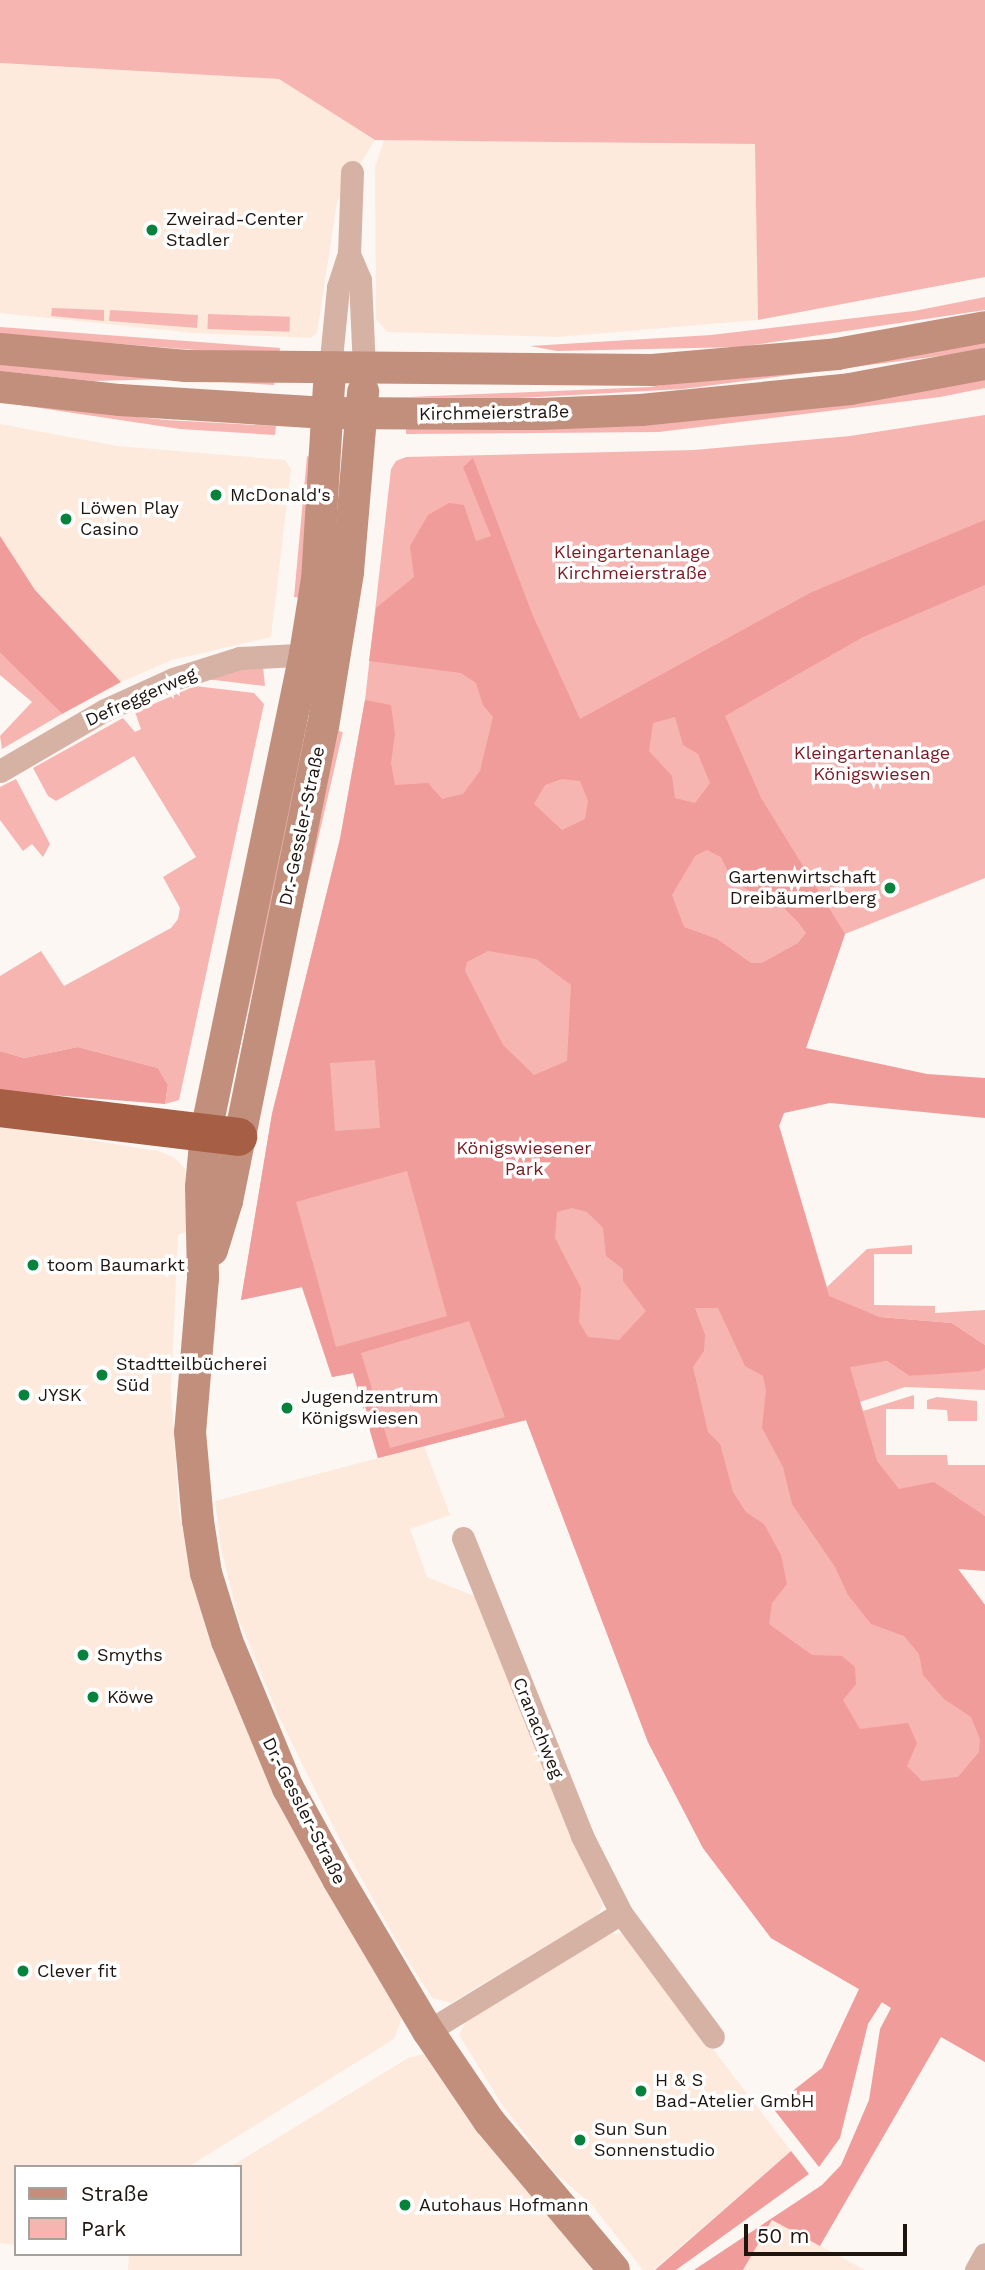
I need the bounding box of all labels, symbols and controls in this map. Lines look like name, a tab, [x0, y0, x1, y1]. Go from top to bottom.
place label: Zweirad-Center Stadler	[166, 209, 304, 252]
marker: Zweirad-Center Stadler	[144, 222, 160, 238]
street label: Kirchmeierstraße	[419, 401, 569, 425]
place label: McDonald's	[230, 484, 331, 506]
marker: McDonald's	[208, 487, 224, 503]
place label: Löwen Play Casino	[80, 498, 179, 540]
marker: Löwen Play Casino	[58, 511, 74, 527]
park label: Kleingartenanlage Kirchmeierstraße	[554, 542, 710, 584]
street label: Defreggerweg	[82, 663, 200, 731]
park label: Kleingartenanlage Königswiesen	[794, 743, 950, 786]
street label: Dr.-Gessler-Straße	[275, 744, 329, 908]
place label: Gartenwirtschaft Dreibäumerlberg	[728, 867, 876, 910]
marker: Gartenwirtschaft Dreibäumerlberg	[882, 880, 898, 896]
park label: Königswiesener Park	[456, 1138, 592, 1180]
place label: toom Baumarkt	[47, 1254, 185, 1276]
marker: toom Baumarkt	[25, 1257, 41, 1273]
place label: Stadtteilbücherei Süd	[116, 1354, 267, 1396]
marker: Stadtteilbücherei Süd	[94, 1367, 110, 1383]
place label: JYSK	[38, 1384, 81, 1406]
marker: JYSK	[16, 1387, 32, 1403]
place label: Jugendzentrum Königswiesen	[301, 1387, 439, 1430]
marker: Jugendzentrum Königswiesen	[279, 1400, 295, 1416]
place label: Smyths	[97, 1644, 163, 1666]
marker: Smyths	[75, 1647, 91, 1663]
street label: Cranachweg	[508, 1674, 568, 1782]
place label: Köwe	[107, 1686, 154, 1708]
marker: Köwe	[85, 1689, 101, 1705]
street label: Dr.-Gessler-Straße	[258, 1734, 350, 1888]
place label: Clever fit	[37, 1960, 118, 1982]
marker: Clever fit	[15, 1963, 31, 1979]
place label: H & S Bad-Atelier GmbH	[655, 2070, 815, 2112]
marker: H & S Bad-Atelier GmbH	[633, 2083, 649, 2099]
place label: Sun Sun Sonnenstudio	[594, 2119, 715, 2162]
marker: Sun Sun Sonnenstudio	[572, 2132, 588, 2148]
legend	[14, 2165, 242, 2256]
text: Straße	[81, 2181, 149, 2206]
place label: Autohaus Hofmann	[419, 2194, 589, 2216]
marker: Autohaus Hofmann	[397, 2197, 413, 2213]
scale bar	[747, 2210, 910, 2254]
text: Park	[81, 2216, 126, 2241]
text: 50 m	[757, 2223, 809, 2248]

